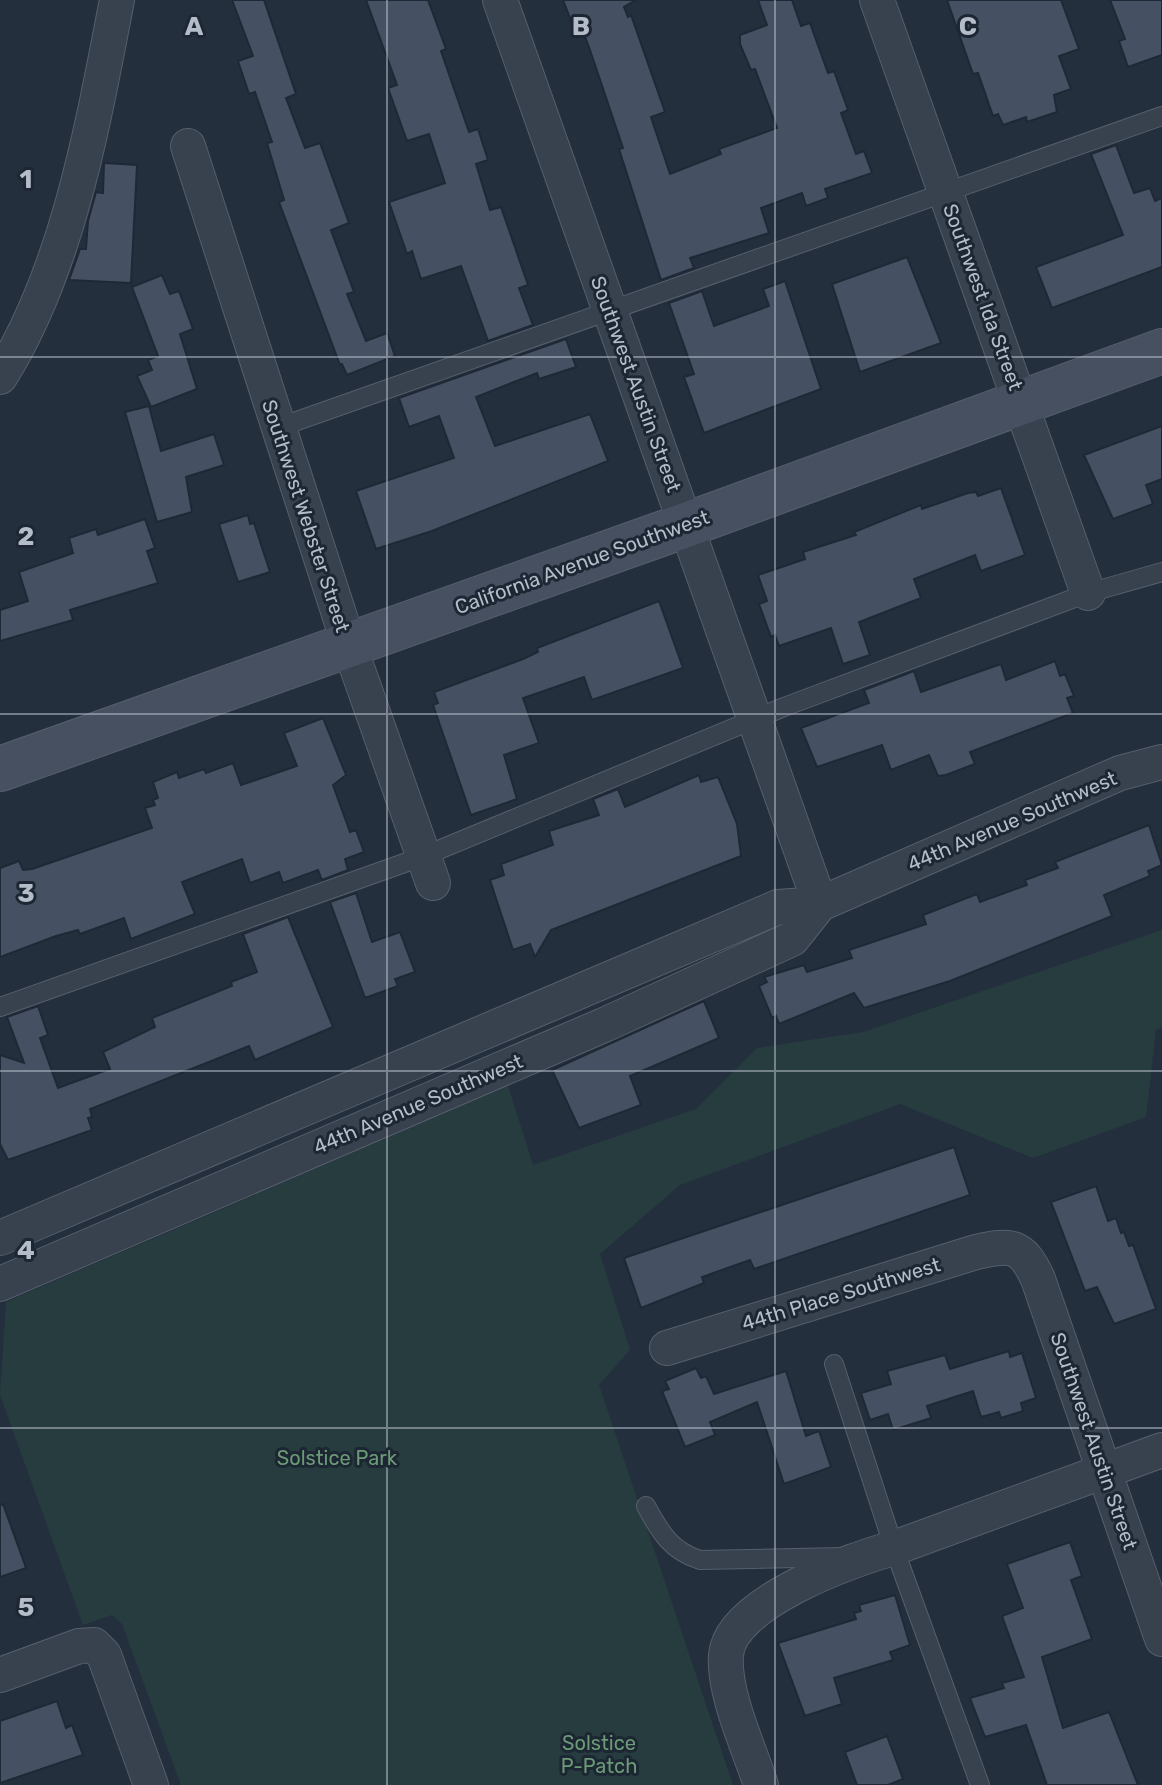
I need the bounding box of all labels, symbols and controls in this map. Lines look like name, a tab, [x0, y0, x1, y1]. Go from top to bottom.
text: A	[185, 11, 204, 42]
text: B	[572, 11, 590, 42]
text: C	[959, 11, 977, 42]
text: 1	[20, 164, 32, 195]
street label: Southwest Ida Street	[938, 200, 1028, 394]
street label: Southwest Austin Street	[586, 273, 686, 495]
street label: Southwest Webster Street	[257, 397, 355, 635]
street label: California Avenue Southwest	[452, 505, 713, 619]
text: 2	[18, 521, 34, 552]
street label: 44th Avenue Southwest	[904, 766, 1120, 876]
text: 3	[17, 878, 35, 909]
street label: 44th Avenue Southwest	[310, 1049, 526, 1159]
text: 4	[17, 1235, 35, 1266]
street label: 44th Place Southwest	[739, 1252, 943, 1336]
street label: Southwest Austin Street	[1046, 1329, 1143, 1553]
park label: Solstice Park	[277, 1446, 398, 1470]
text: 5	[18, 1592, 34, 1623]
park label: Solstice P-Patch	[561, 1731, 637, 1778]

